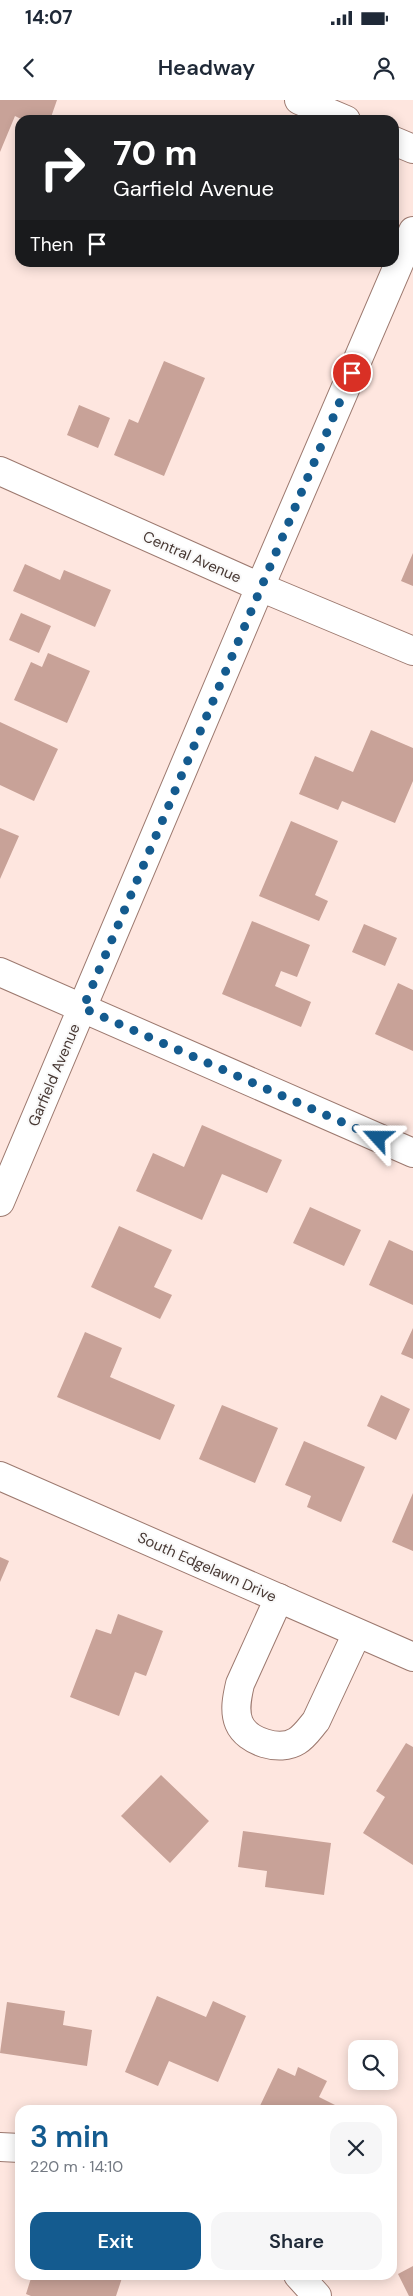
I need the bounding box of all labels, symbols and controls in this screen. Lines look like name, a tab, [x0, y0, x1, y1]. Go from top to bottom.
text: 14:07	[25, 5, 73, 30]
text: Headway	[158, 53, 255, 82]
icon: back	[15, 54, 43, 82]
icon: person	[370, 54, 398, 82]
text: 70 m	[113, 130, 197, 176]
icon: right	[30, 135, 95, 200]
text: Garfield Avenue	[113, 174, 274, 203]
icon: arrive	[83, 230, 111, 258]
text: Then	[30, 232, 73, 257]
pin	[331, 352, 373, 394]
icon: arrive	[338, 359, 366, 387]
street label: Central Avenue	[140, 526, 244, 588]
street label: Garfield Avenue	[23, 1021, 85, 1129]
position arrow	[351, 1111, 403, 1163]
street label: South Edgelawn Drive	[134, 1527, 280, 1607]
map controls	[348, 2040, 398, 2090]
button: search	[348, 2040, 398, 2090]
text: 3 min	[30, 2117, 109, 2156]
button: close	[330, 2122, 382, 2174]
text: 220 m · 14:10	[30, 2156, 123, 2177]
button: Exit	[30, 2212, 201, 2270]
button: Share	[211, 2212, 382, 2270]

